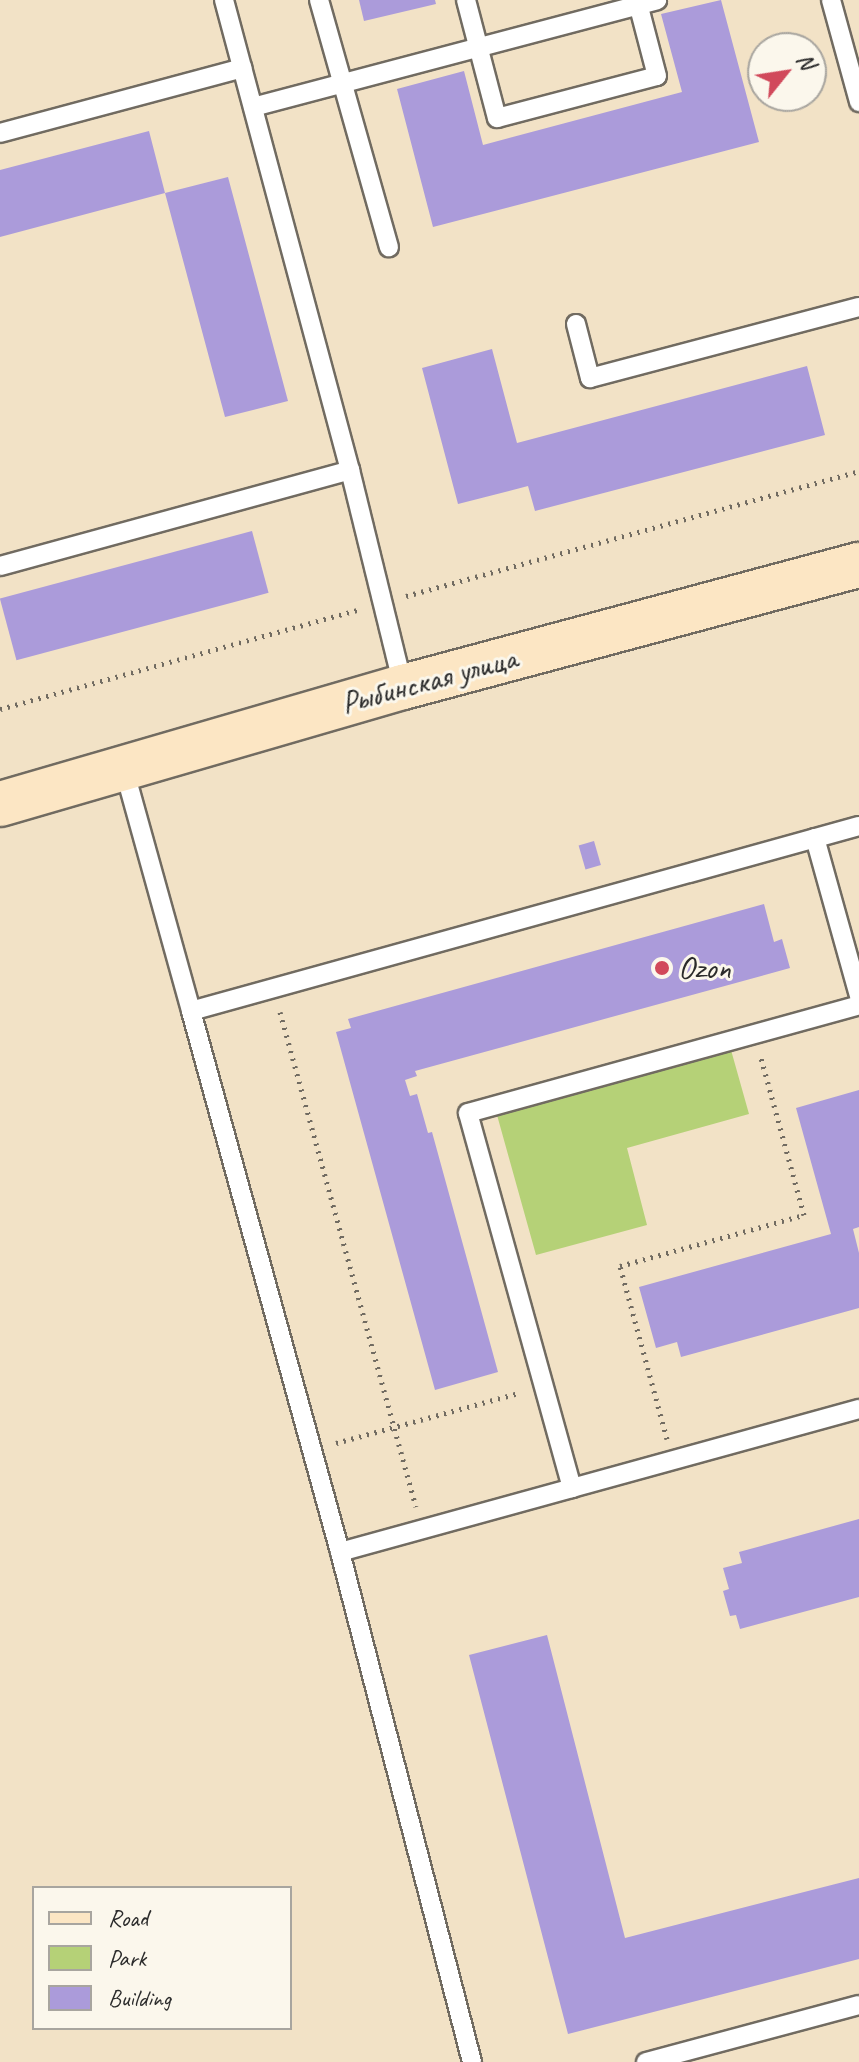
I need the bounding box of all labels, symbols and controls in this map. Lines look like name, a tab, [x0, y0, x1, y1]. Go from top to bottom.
north arrow	[747, 32, 827, 112]
text: N	[791, 48, 822, 74]
street label: Рыбинская улица	[336, 639, 522, 723]
place label: Ozon	[678, 949, 731, 987]
marker: Ozon	[653, 959, 671, 977]
legend	[32, 1886, 292, 2030]
text: Road	[108, 1903, 148, 1933]
text: Park	[108, 1943, 146, 1973]
text: Building	[108, 1983, 171, 2013]

